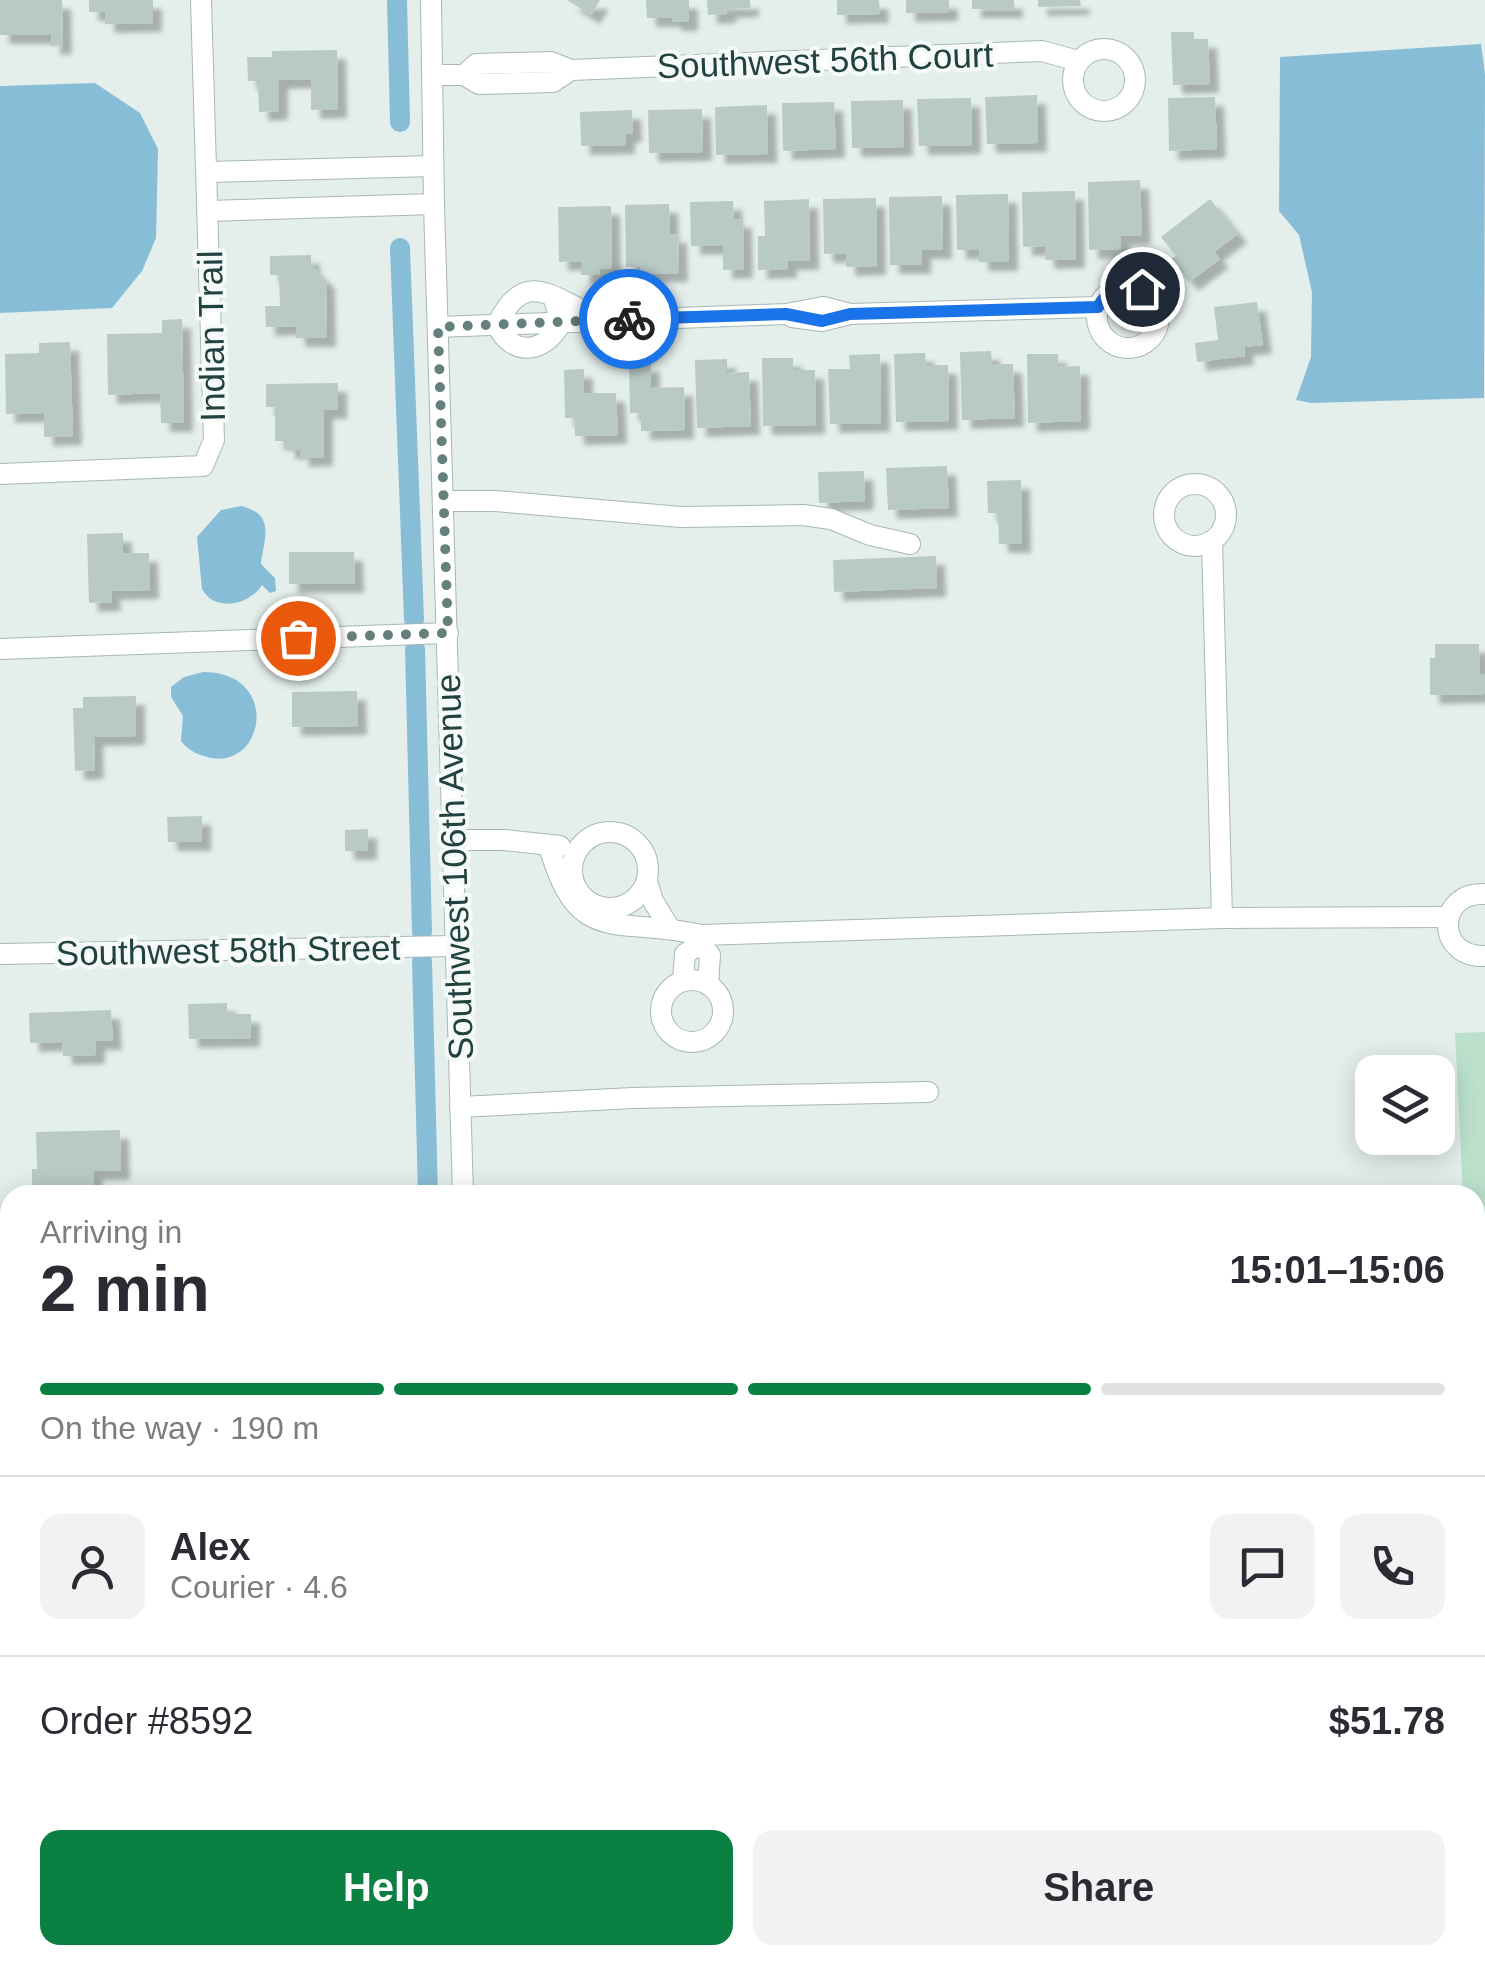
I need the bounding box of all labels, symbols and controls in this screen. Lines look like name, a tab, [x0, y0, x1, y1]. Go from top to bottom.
street label: Southwest 56th Court	[656, 35, 994, 85]
pin	[1100, 247, 1185, 332]
street label: Indian Trail	[190, 250, 232, 422]
icon: home	[1115, 262, 1170, 317]
courier	[579, 269, 679, 369]
icon: bike	[602, 292, 657, 347]
pin	[256, 596, 341, 681]
icon: bag	[271, 611, 326, 666]
street label: Southwest 106th Avenue	[428, 673, 480, 1061]
street label: Southwest 58th Street	[55, 927, 401, 973]
map controls	[1355, 1055, 1455, 1155]
button: layers	[1355, 1055, 1455, 1155]
text: Arriving in	[40, 1214, 182, 1250]
text: 15:01–15:06	[1229, 1249, 1445, 1291]
text: 2 min	[40, 1252, 210, 1325]
text: On the way · 190 m	[40, 1410, 319, 1446]
button: person	[40, 1514, 145, 1619]
button: chat	[1210, 1514, 1315, 1619]
button: phone	[1340, 1514, 1445, 1619]
text: Alex	[170, 1526, 250, 1568]
text: Courier · 4.6	[170, 1569, 348, 1605]
text: Order #8592	[40, 1700, 253, 1742]
text: $51.78	[1329, 1700, 1445, 1742]
button: Help	[40, 1830, 733, 1945]
button: Share	[753, 1830, 1445, 1945]

